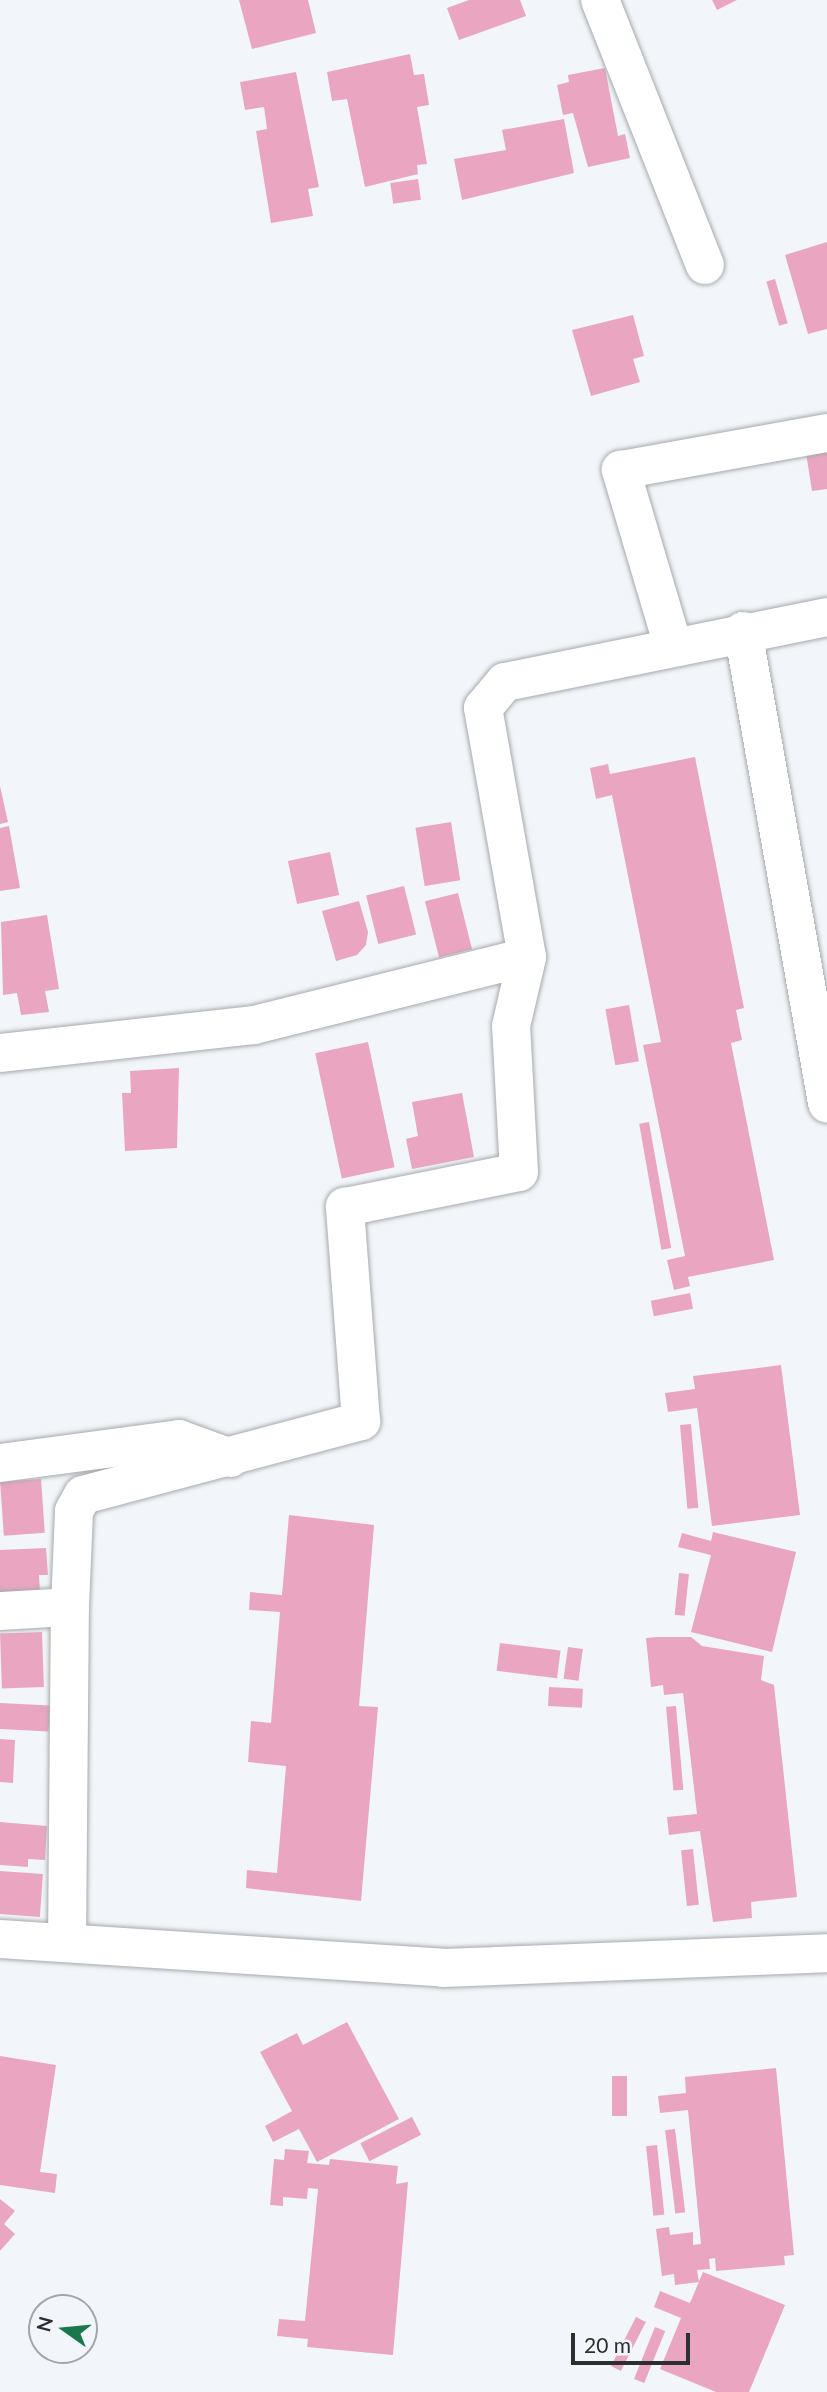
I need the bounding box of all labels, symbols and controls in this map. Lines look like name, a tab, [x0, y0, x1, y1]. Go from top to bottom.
north arrow	[28, 2294, 98, 2364]
text: N	[31, 2314, 57, 2334]
scale bar	[575, 2318, 694, 2362]
text: 20 m	[584, 2332, 631, 2357]

